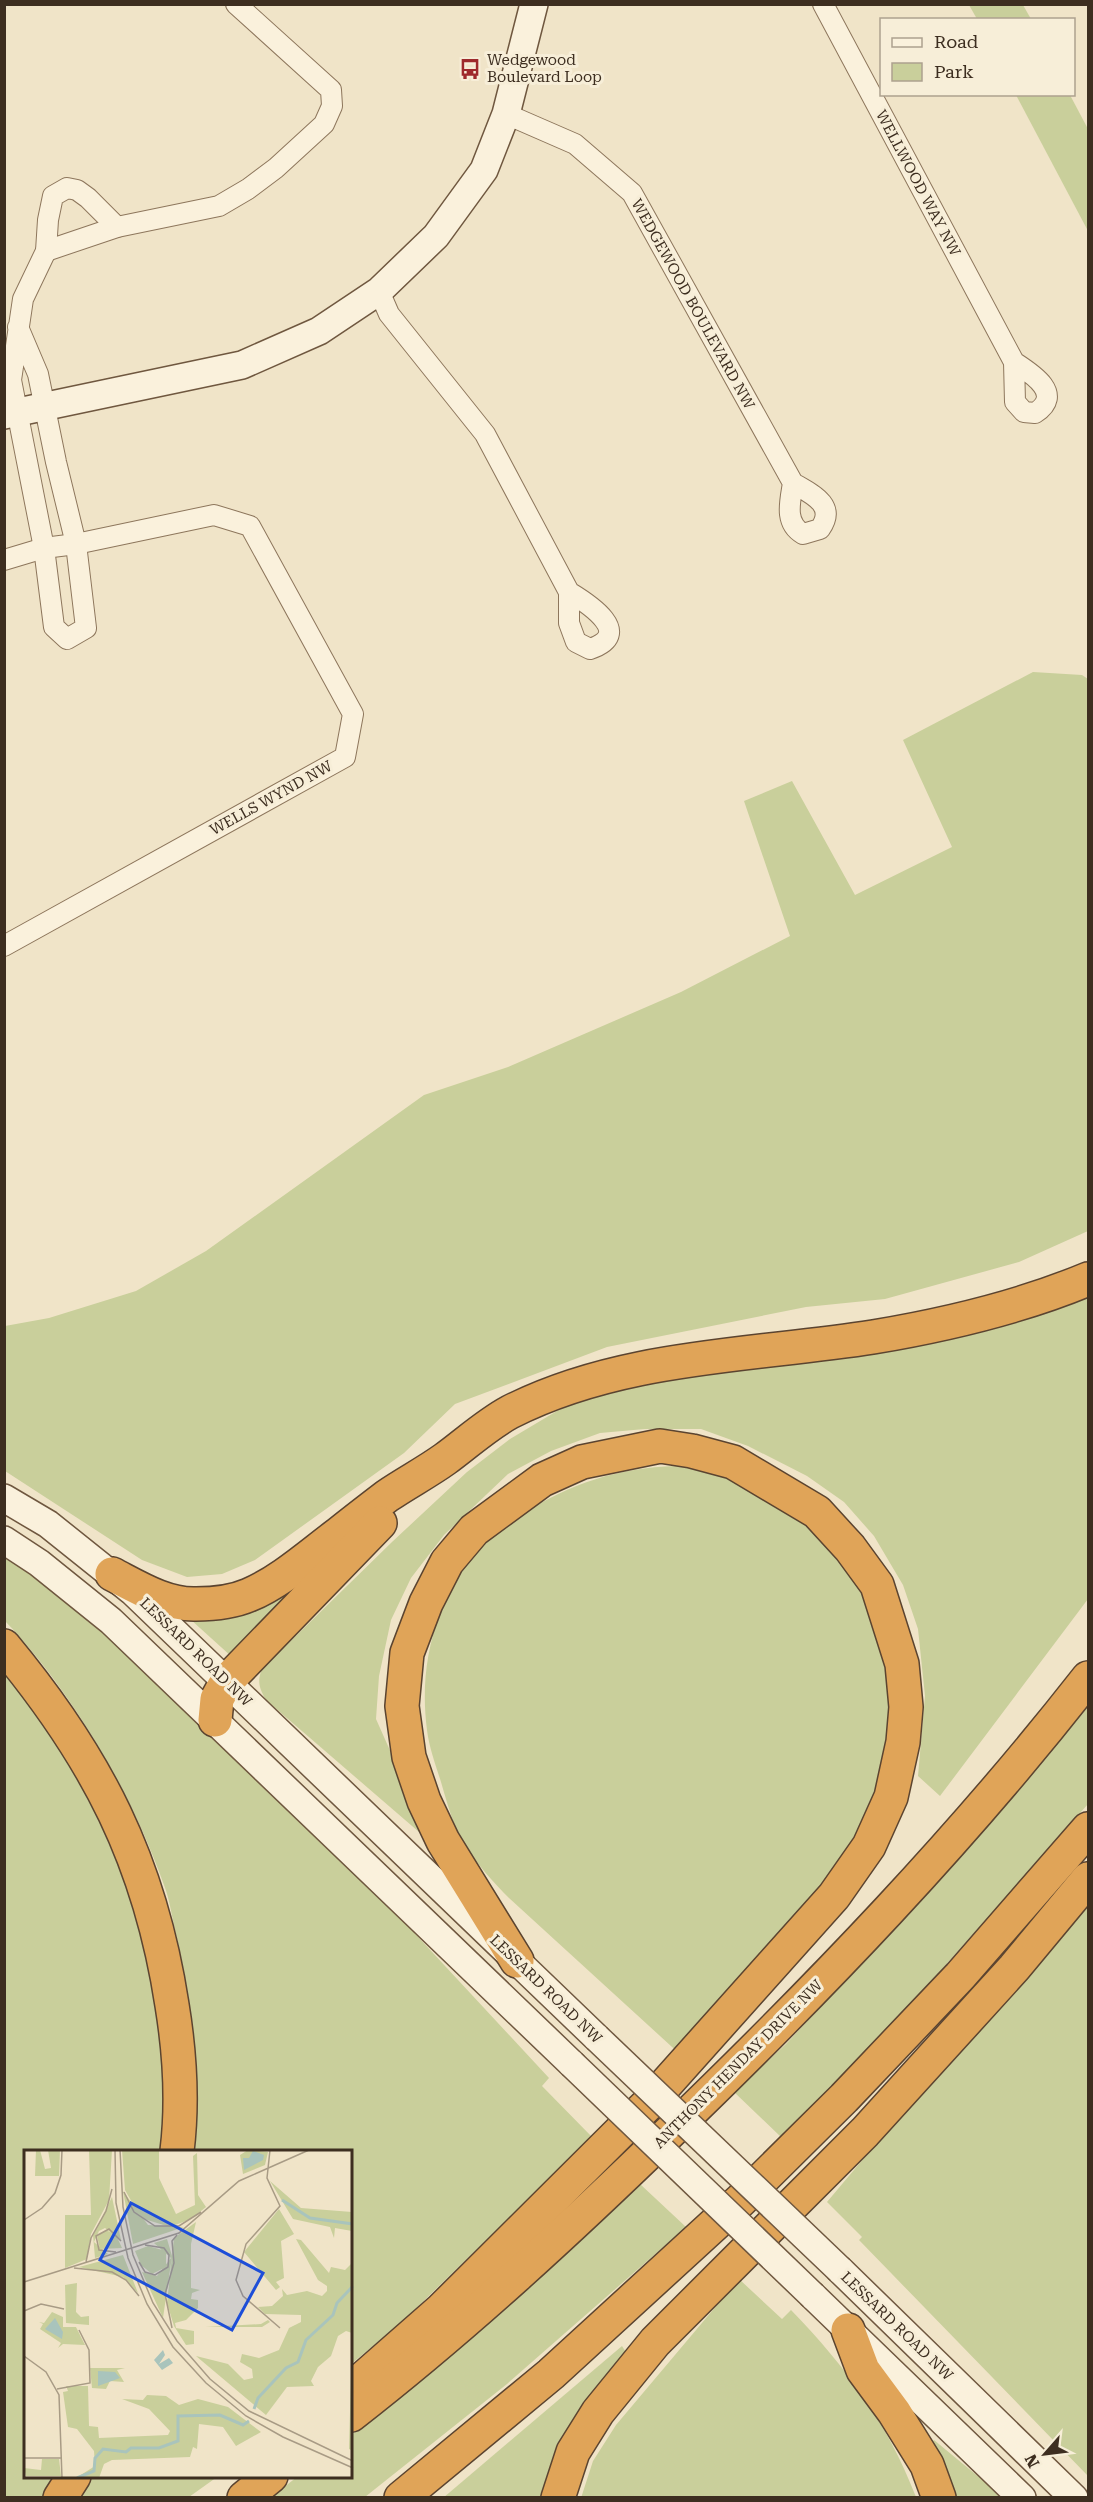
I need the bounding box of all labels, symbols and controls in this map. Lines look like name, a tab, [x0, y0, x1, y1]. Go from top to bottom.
legend	[880, 18, 1075, 96]
text: Road	[934, 31, 979, 52]
place label: Wedgewood Boulevard Loop	[487, 51, 602, 86]
bus stop icon: Wedgewood Boulevard Loop	[458, 57, 482, 81]
text: Park	[934, 61, 974, 82]
street label: WELLWOOD WAY NW	[872, 107, 965, 260]
street label: WEDGEWOOD BOULEVARD NW	[628, 196, 759, 413]
street label: WELLS WYND NW	[207, 757, 336, 839]
street label: LESSARD ROAD NW	[136, 1594, 256, 1711]
street label: LESSARD ROAD NW	[486, 1931, 606, 2048]
street label: ANTHONY HENDAY DRIVE NW	[650, 1975, 827, 2152]
inset map	[24, 2150, 352, 2478]
street label: LESSARD ROAD NW	[837, 2268, 957, 2385]
north arrow	[1015, 2424, 1075, 2484]
text: N	[1021, 2451, 1043, 2471]

